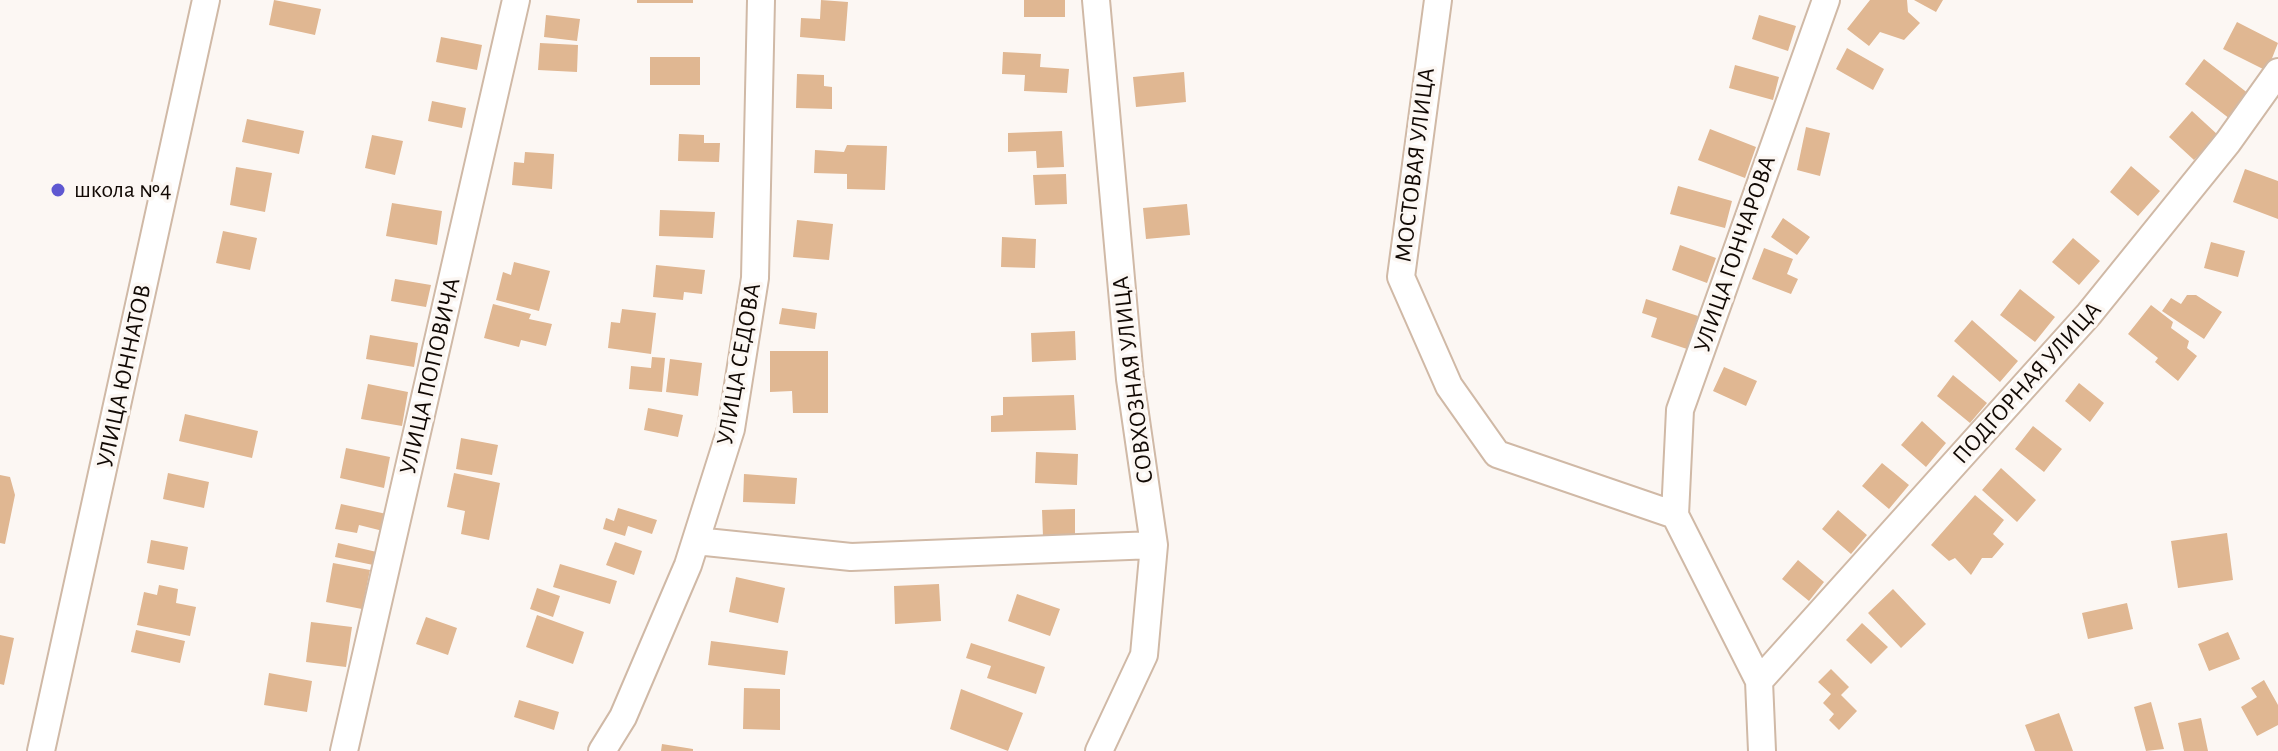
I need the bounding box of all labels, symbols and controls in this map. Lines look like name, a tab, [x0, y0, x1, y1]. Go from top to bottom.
street label: МОСТОВАЯ УЛИЦА	[1389, 66, 1441, 264]
street label: УЛИЦА ГОНЧАРОВА	[1688, 152, 1782, 356]
place label: школа №4	[74, 176, 171, 204]
marker: школа №4	[49, 181, 67, 199]
street label: УЛИЦА ПОПОВИЧА	[393, 275, 467, 477]
street label: СОВХОЗНАЯ УЛИЦА	[1106, 275, 1160, 485]
street label: УЛИЦА СЕДОВА	[711, 281, 767, 447]
street label: УЛИЦА ЮННАТОВ	[91, 282, 157, 470]
street label: ПОДГОРНАЯ УЛИЦА	[1947, 296, 2107, 470]

